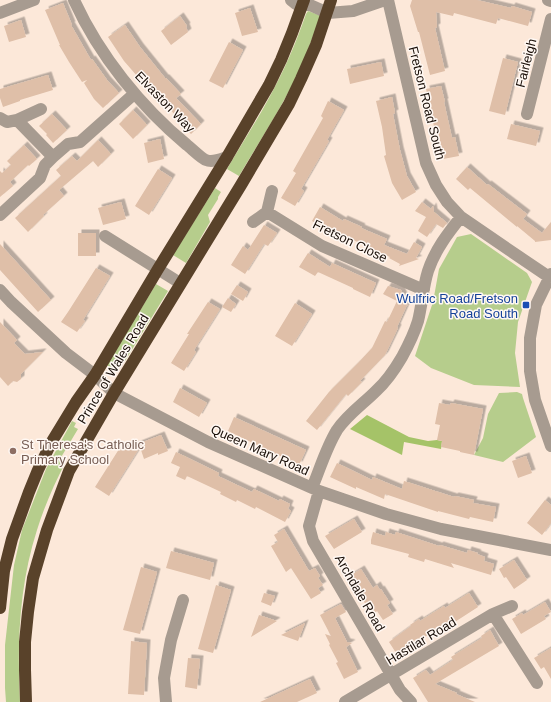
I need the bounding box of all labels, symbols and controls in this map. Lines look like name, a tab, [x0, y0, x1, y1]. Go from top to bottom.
street label: Fairleigh	[513, 37, 539, 89]
street label: Fretson Road South	[406, 45, 448, 161]
street label: Elvaston Way	[132, 68, 198, 136]
street label: Fretson Close	[310, 217, 390, 265]
place label: Wulfric Road/Fretson Road South	[396, 291, 518, 321]
marker: Wulfric Road/Fretson Road South	[521, 300, 531, 310]
street label: Prince of Wales Road	[74, 311, 152, 427]
street label: Queen Mary Road	[208, 422, 312, 478]
place label: St Theresa's Catholic Primary School	[21, 437, 144, 467]
marker: St Theresa's Catholic Primary School	[8, 446, 18, 456]
street label: Archdale Road	[332, 552, 388, 634]
street label: Hastilar Road	[383, 614, 459, 668]

